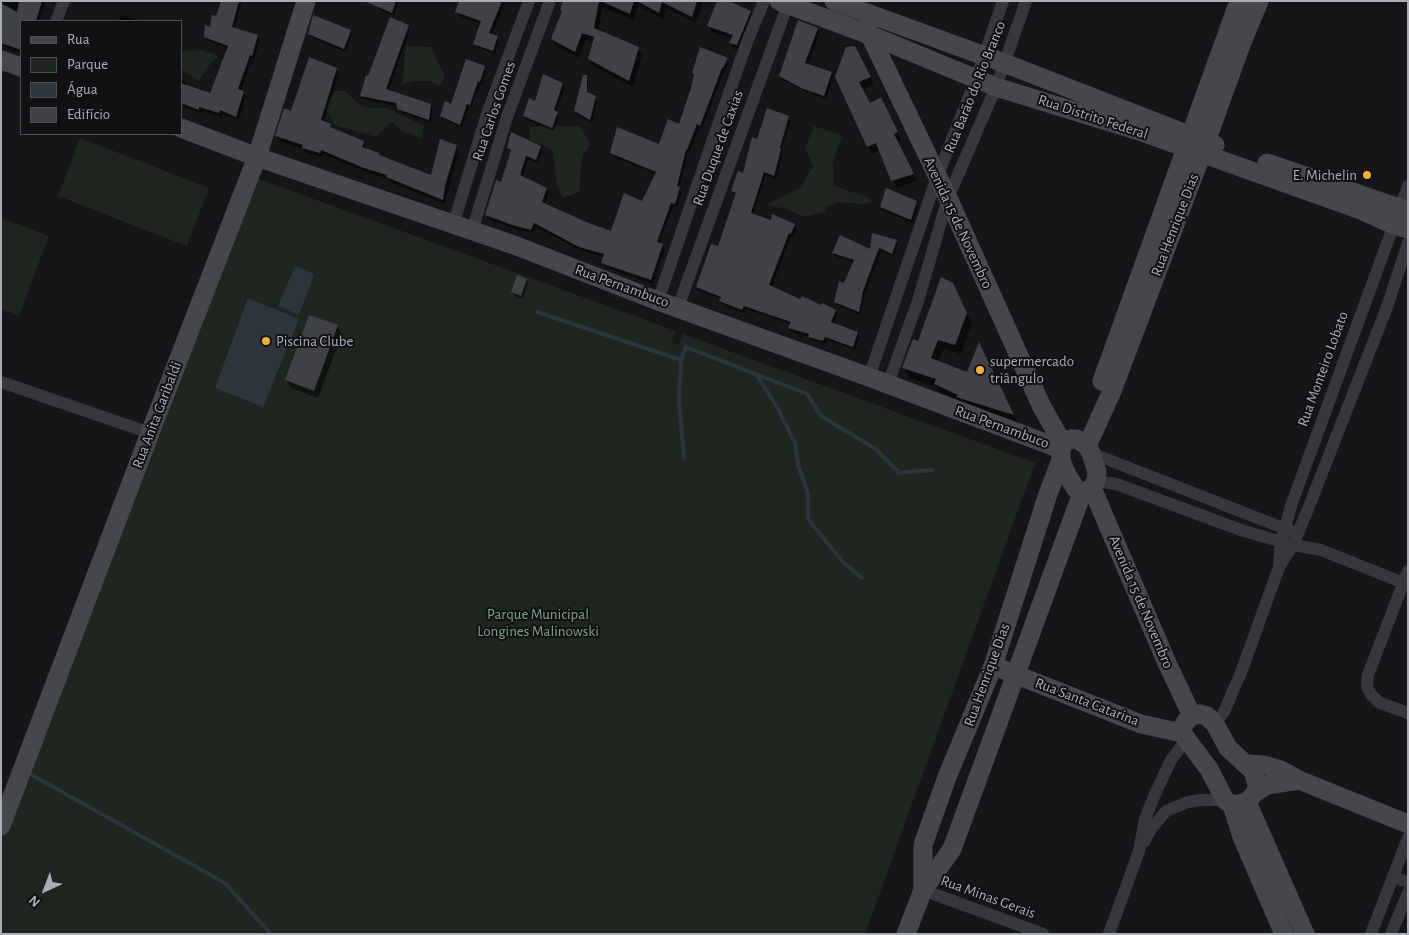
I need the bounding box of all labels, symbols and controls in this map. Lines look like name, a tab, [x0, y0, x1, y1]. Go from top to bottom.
street label: Rua Barão do Rio Branco	[940, 18, 1010, 156]
legend	[20, 20, 182, 135]
text: Rua	[67, 32, 90, 47]
text: Parque	[67, 57, 108, 72]
street label: Rua Carlos Gomes	[469, 59, 519, 163]
text: Água	[67, 82, 98, 97]
street label: Rua Duque de Caxias	[689, 88, 747, 208]
street label: Rua Distrito Federal	[1036, 91, 1150, 143]
text: Edifício	[67, 107, 110, 122]
street label: Avenida 15 de Novembro	[920, 154, 996, 292]
place label: E. Michelin	[1293, 166, 1357, 184]
marker: E. Michelin	[1361, 169, 1373, 181]
street label: Rua Henrique Dias	[1147, 171, 1203, 279]
street label: Rua Pernambuco	[572, 261, 672, 311]
street label: Rua Monteiro Lobato	[1294, 309, 1352, 429]
place label: Piscina Clube	[276, 332, 353, 350]
marker: Piscina Clube	[260, 335, 272, 347]
place label: supermercado triângulo	[990, 352, 1074, 387]
street label: Rua Anita Garibaldi	[128, 359, 186, 471]
marker: supermercado triângulo	[974, 364, 986, 376]
street label: Rua Pernambuco	[952, 402, 1052, 452]
street label: Avenida 15 de Novembro	[1105, 533, 1177, 671]
park label: Parque Municipal Longines Malinowski	[477, 605, 599, 640]
street label: Rua Henrique Dias	[960, 621, 1014, 729]
street label: Rua Santa Catarina	[1032, 674, 1142, 730]
north arrow	[20, 865, 70, 915]
street label: Rua Minas Gerais	[938, 871, 1038, 923]
text: N	[26, 893, 43, 909]

